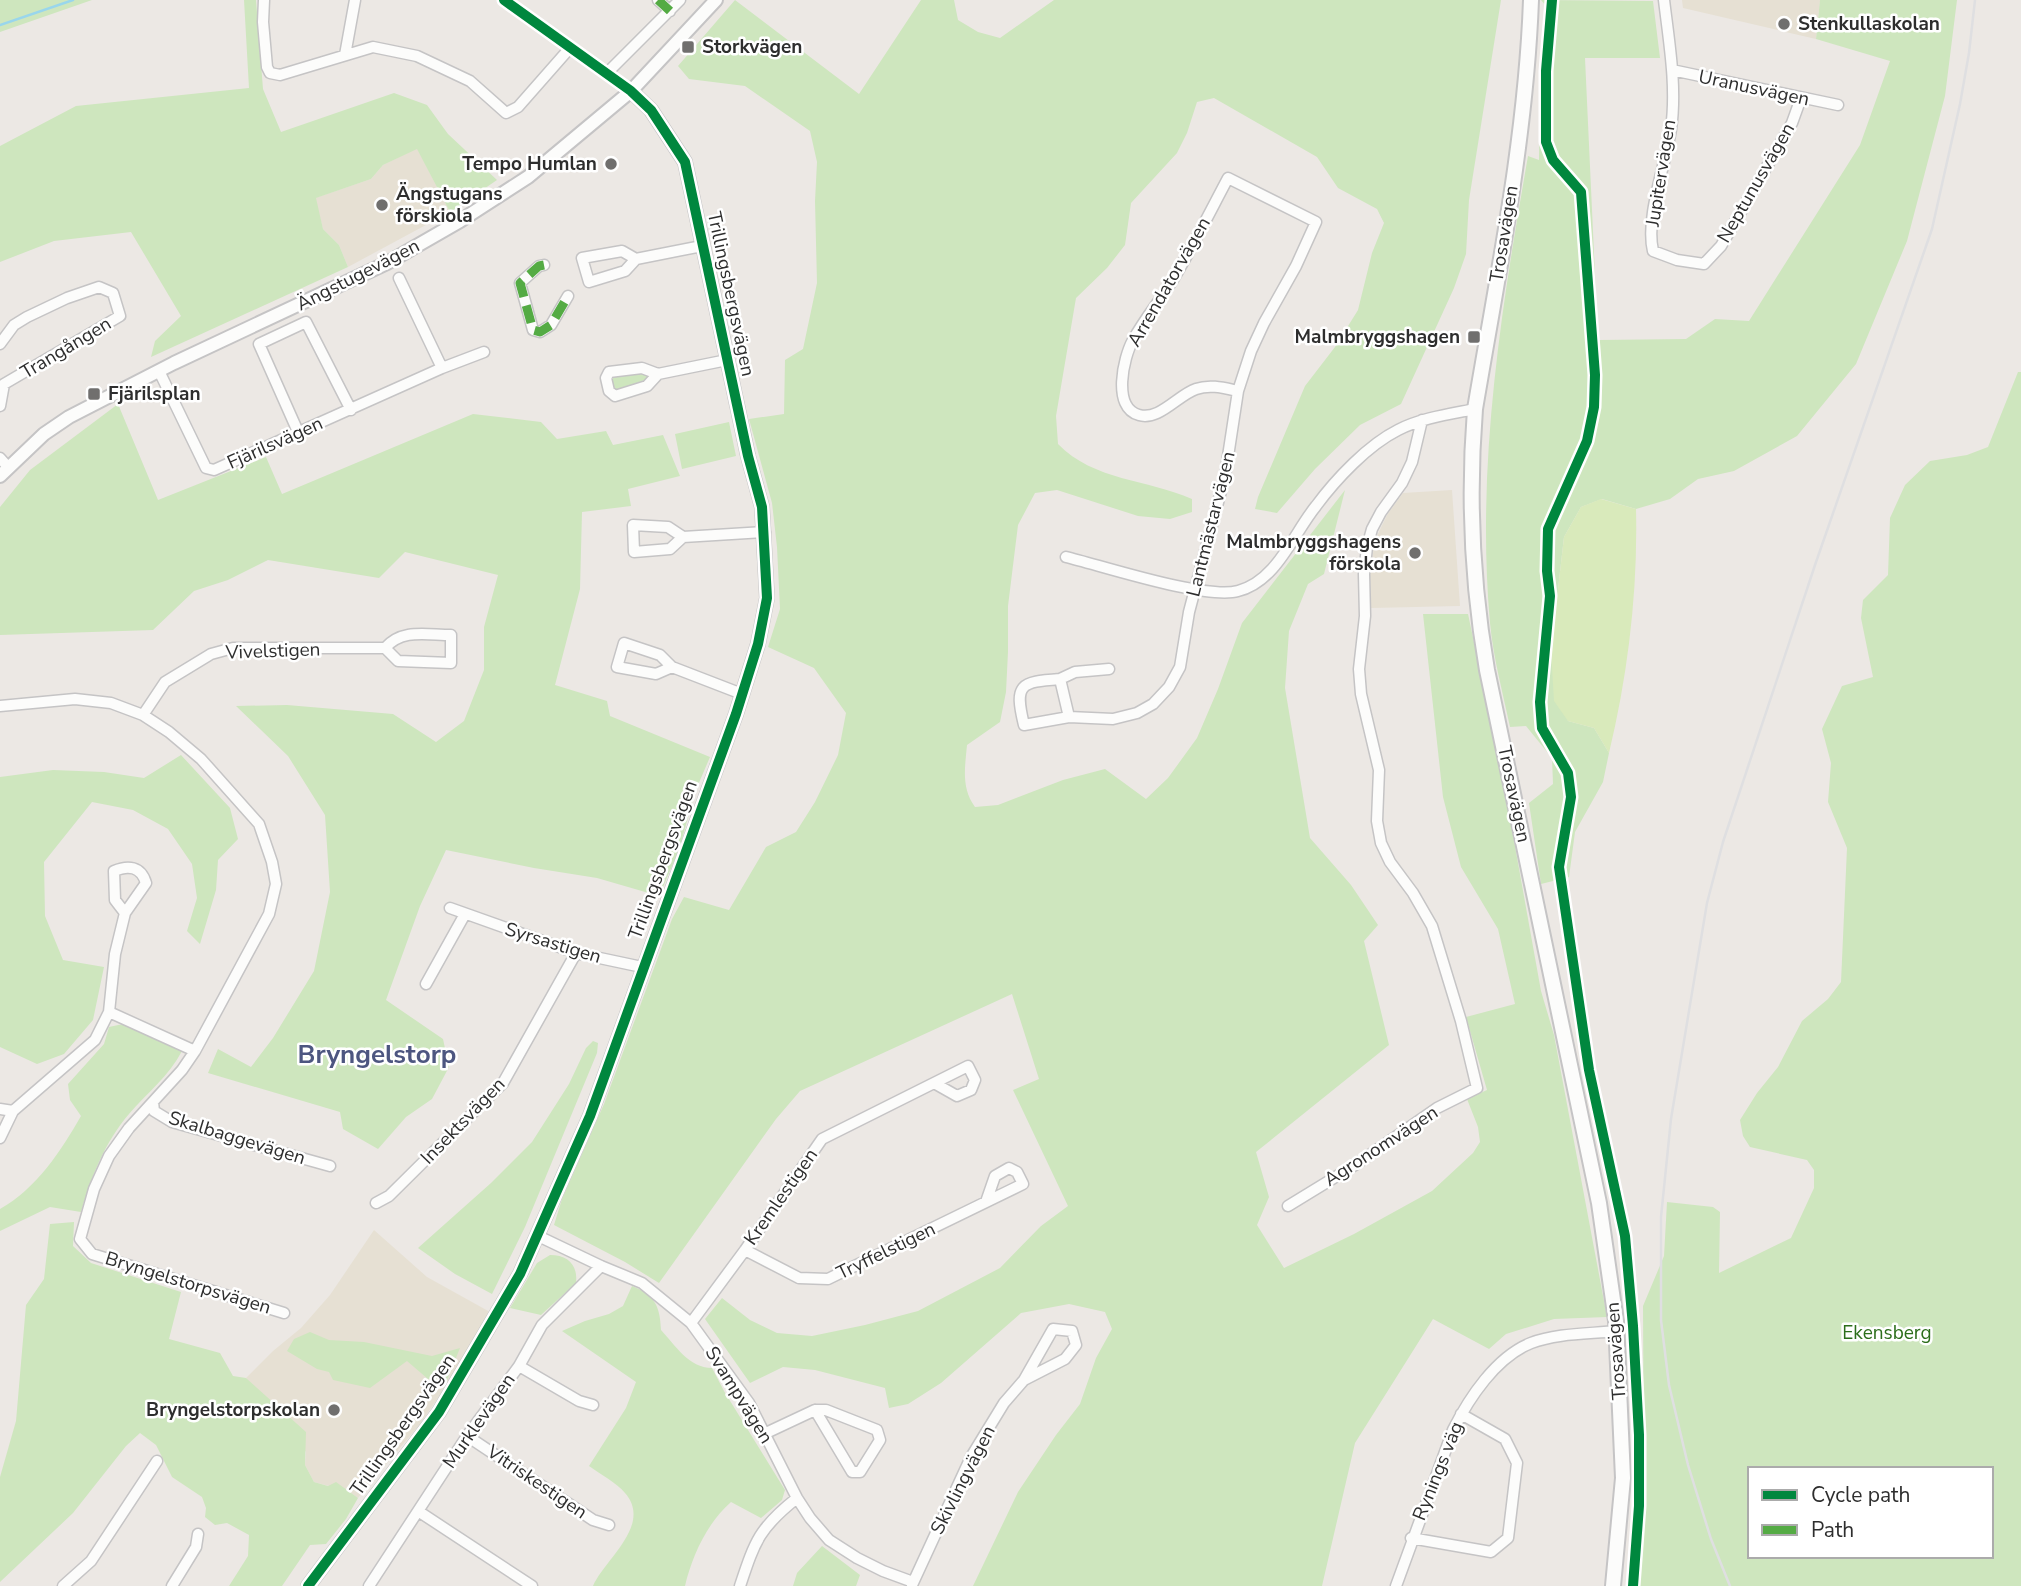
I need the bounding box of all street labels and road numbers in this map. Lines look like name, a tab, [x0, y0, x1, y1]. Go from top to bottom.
street label: Uranusvägen	[1696, 64, 1812, 112]
street label: Jupitervägen	[1640, 118, 1682, 229]
street label: Neptunusvägen	[1711, 118, 1801, 248]
street label: Trosavägen	[1483, 184, 1525, 284]
street label: Trillingsbergsvägen	[701, 209, 761, 379]
street label: Arrendatorvägen	[1121, 212, 1217, 352]
street label: Ängstugevägen	[292, 233, 424, 317]
street label: Trangången	[16, 311, 116, 385]
street label: Fjärilsvägen	[223, 410, 327, 476]
street label: Lantmästarvägen	[1180, 449, 1242, 599]
street label: Vivelstigen	[224, 636, 321, 666]
street label: Trosavägen	[1491, 743, 1537, 845]
street label: Trillingsbergsvägen	[622, 777, 704, 943]
street label: Syrsastigen	[502, 916, 604, 970]
street label: Insektsvägen	[415, 1072, 511, 1170]
street label: Agronomvägen	[1319, 1099, 1443, 1193]
street label: Skalbaggevägen	[165, 1105, 309, 1171]
street label: Kremlestigen	[738, 1143, 824, 1251]
street label: Tryffelstigen	[832, 1216, 940, 1286]
street label: Bryngelstorpsvägen	[102, 1245, 274, 1321]
street label: Trosavägen	[1600, 1301, 1632, 1401]
street label: Svampvägen	[699, 1341, 779, 1449]
street label: Trillingsbergsvägen	[344, 1349, 462, 1501]
street label: Murklevägen	[437, 1368, 521, 1474]
street label: Rynings väg	[1406, 1418, 1470, 1524]
street label: Skivlingvägen	[924, 1421, 1002, 1539]
street label: Vitriskestigen	[481, 1438, 592, 1525]

